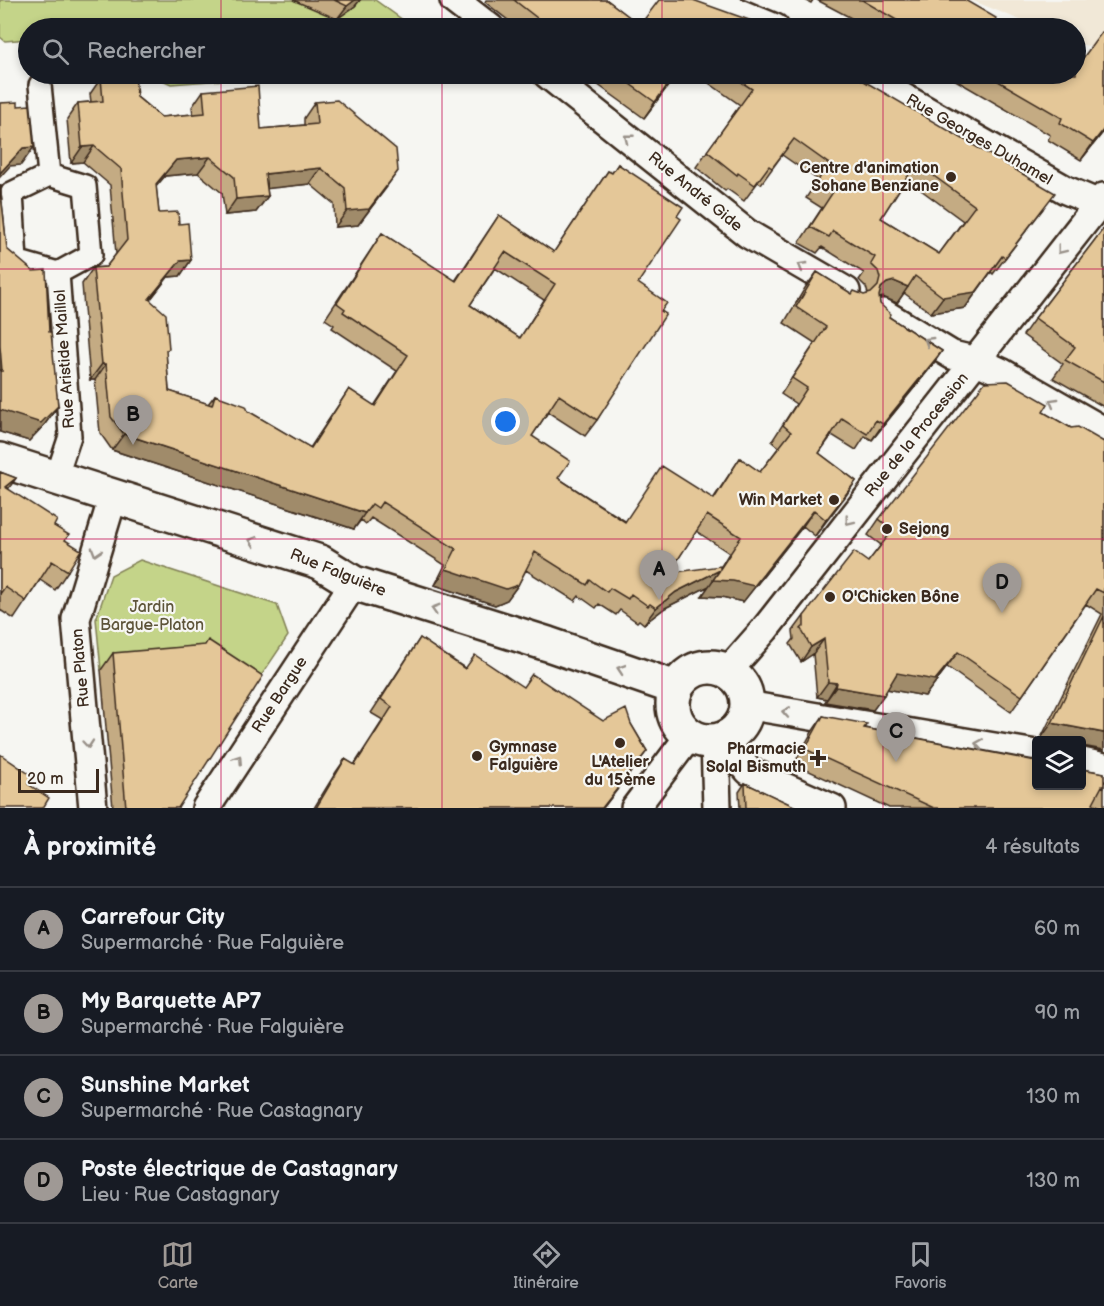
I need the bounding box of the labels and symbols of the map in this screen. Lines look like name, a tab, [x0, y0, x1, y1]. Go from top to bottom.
street label: Rue Georges Duhamel	[902, 90, 1056, 190]
one-way arrow	[624, 135, 635, 146]
street label: Rue André Gide	[644, 148, 746, 236]
place label: Centre d'animation Sohane Benziane	[800, 159, 939, 196]
marker: Centre d'animation Sohane Benziane	[944, 170, 958, 184]
one-way arrow	[1058, 243, 1069, 254]
one-way arrow	[798, 261, 808, 273]
street label: Rue Aristide Maillol	[51, 289, 79, 429]
one-way arrow	[924, 337, 934, 348]
street label: Rue de la Procession	[861, 369, 973, 501]
pin: B	[114, 396, 152, 445]
one-way arrow	[1049, 398, 1059, 409]
your location	[491, 407, 520, 436]
place label: Win Market	[739, 491, 823, 510]
marker: Win Market	[827, 493, 841, 507]
one-way arrow	[846, 514, 857, 525]
place label: Sejong	[899, 520, 949, 539]
marker: Sejong	[880, 522, 894, 536]
one-way arrow	[249, 535, 259, 548]
street label: Rue Falguière	[287, 545, 389, 601]
one-way arrow	[91, 546, 103, 557]
pin: A	[640, 550, 678, 600]
pin: D	[982, 564, 1022, 613]
place label: O'Chicken Bône	[842, 588, 959, 607]
marker: O'Chicken Bône	[823, 590, 837, 604]
park label: Jardin Bargue-Platon	[100, 598, 204, 635]
one-way arrow	[430, 603, 441, 616]
street label: Rue Platon	[68, 628, 94, 708]
street label: Rue Bargue	[248, 653, 312, 737]
one-way arrow	[616, 664, 627, 676]
one-way arrow	[782, 706, 792, 719]
pin: C	[876, 712, 916, 762]
marker: L'Atelier du 15ème	[613, 736, 627, 750]
place label: Gymnase Falguière	[489, 738, 558, 775]
one-way arrow	[974, 738, 984, 751]
one-way arrow	[81, 739, 94, 748]
place label: Pharmacie Solal Bismuth	[706, 740, 806, 777]
marker: Gymnase Falguière	[470, 749, 484, 763]
marker: Pharmacie Solal Bismuth	[811, 751, 825, 765]
place label: L'Atelier du 15ème	[585, 753, 655, 790]
one-way arrow	[231, 755, 242, 766]
scale bar	[18, 766, 99, 794]

